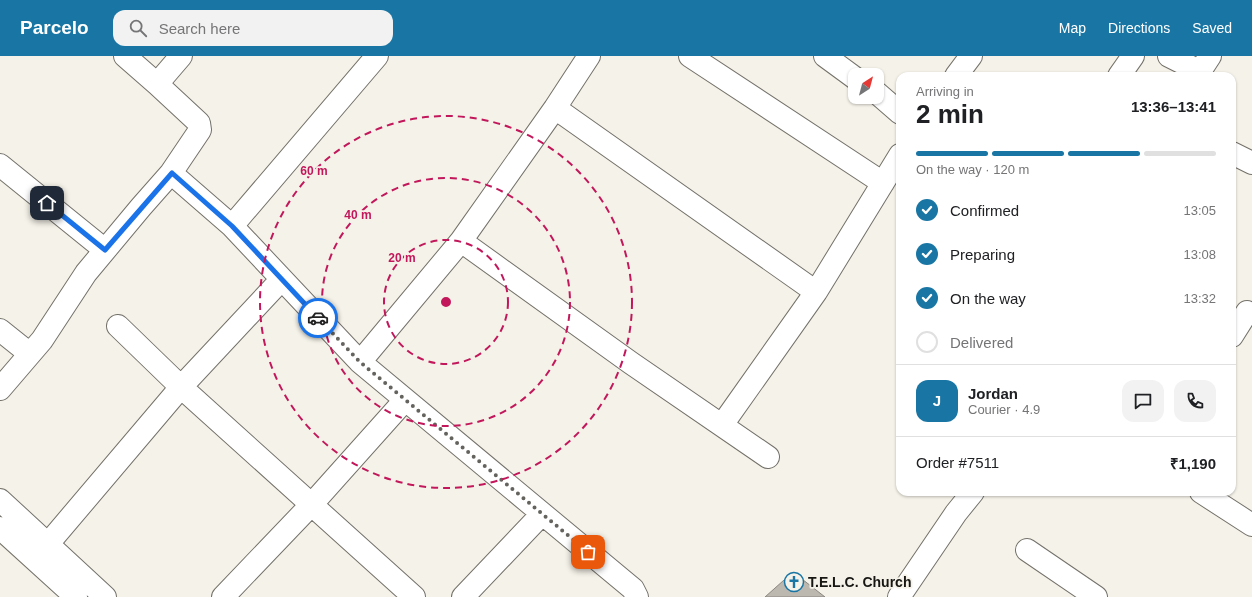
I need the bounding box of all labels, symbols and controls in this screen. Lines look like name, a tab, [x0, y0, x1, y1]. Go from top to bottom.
search box	[113, 10, 393, 46]
text: Parcelo	[20, 17, 89, 38]
icon: search	[127, 17, 149, 39]
text: Search here	[159, 20, 240, 37]
text: Map	[1059, 20, 1086, 36]
text: Directions	[1108, 20, 1170, 36]
text: Saved	[1192, 20, 1232, 36]
north arrow	[848, 68, 884, 104]
map controls	[848, 68, 884, 104]
text: Arriving in	[916, 84, 974, 99]
text: 13:36–13:41	[1131, 98, 1216, 115]
text: 2 min	[916, 99, 984, 129]
text: On the way · 120 m	[916, 162, 1029, 177]
text: 60 m	[300, 164, 328, 178]
pin	[30, 186, 64, 220]
icon: home	[36, 192, 58, 214]
icon: check	[916, 199, 938, 221]
text: Confirmed	[950, 202, 1019, 219]
text: 13:05	[1183, 203, 1216, 218]
text: 40 m	[344, 208, 372, 222]
icon: check	[916, 243, 938, 265]
text: Preparing	[950, 246, 1015, 263]
text: 13:08	[1183, 247, 1216, 262]
text: 20 m	[388, 251, 416, 265]
icon: check	[916, 287, 938, 309]
text: On the way	[950, 290, 1026, 307]
text: 13:32	[1183, 291, 1216, 306]
centre of rings	[439, 295, 453, 309]
courier	[298, 298, 338, 338]
icon: car	[307, 307, 329, 329]
text: Delivered	[950, 334, 1013, 351]
button: chat	[1122, 380, 1164, 422]
button: phone	[1174, 380, 1216, 422]
text: Jordan	[968, 385, 1018, 402]
text: J	[933, 392, 941, 409]
text: Courier · 4.9	[968, 402, 1040, 417]
text: Order #7511	[916, 454, 999, 471]
text: ₹1,190	[1170, 455, 1216, 472]
pin	[571, 535, 605, 569]
icon: bag	[577, 541, 599, 563]
church icon: T.E.L.C. Church	[783, 571, 805, 593]
place label: T.E.L.C. Church	[808, 574, 911, 590]

